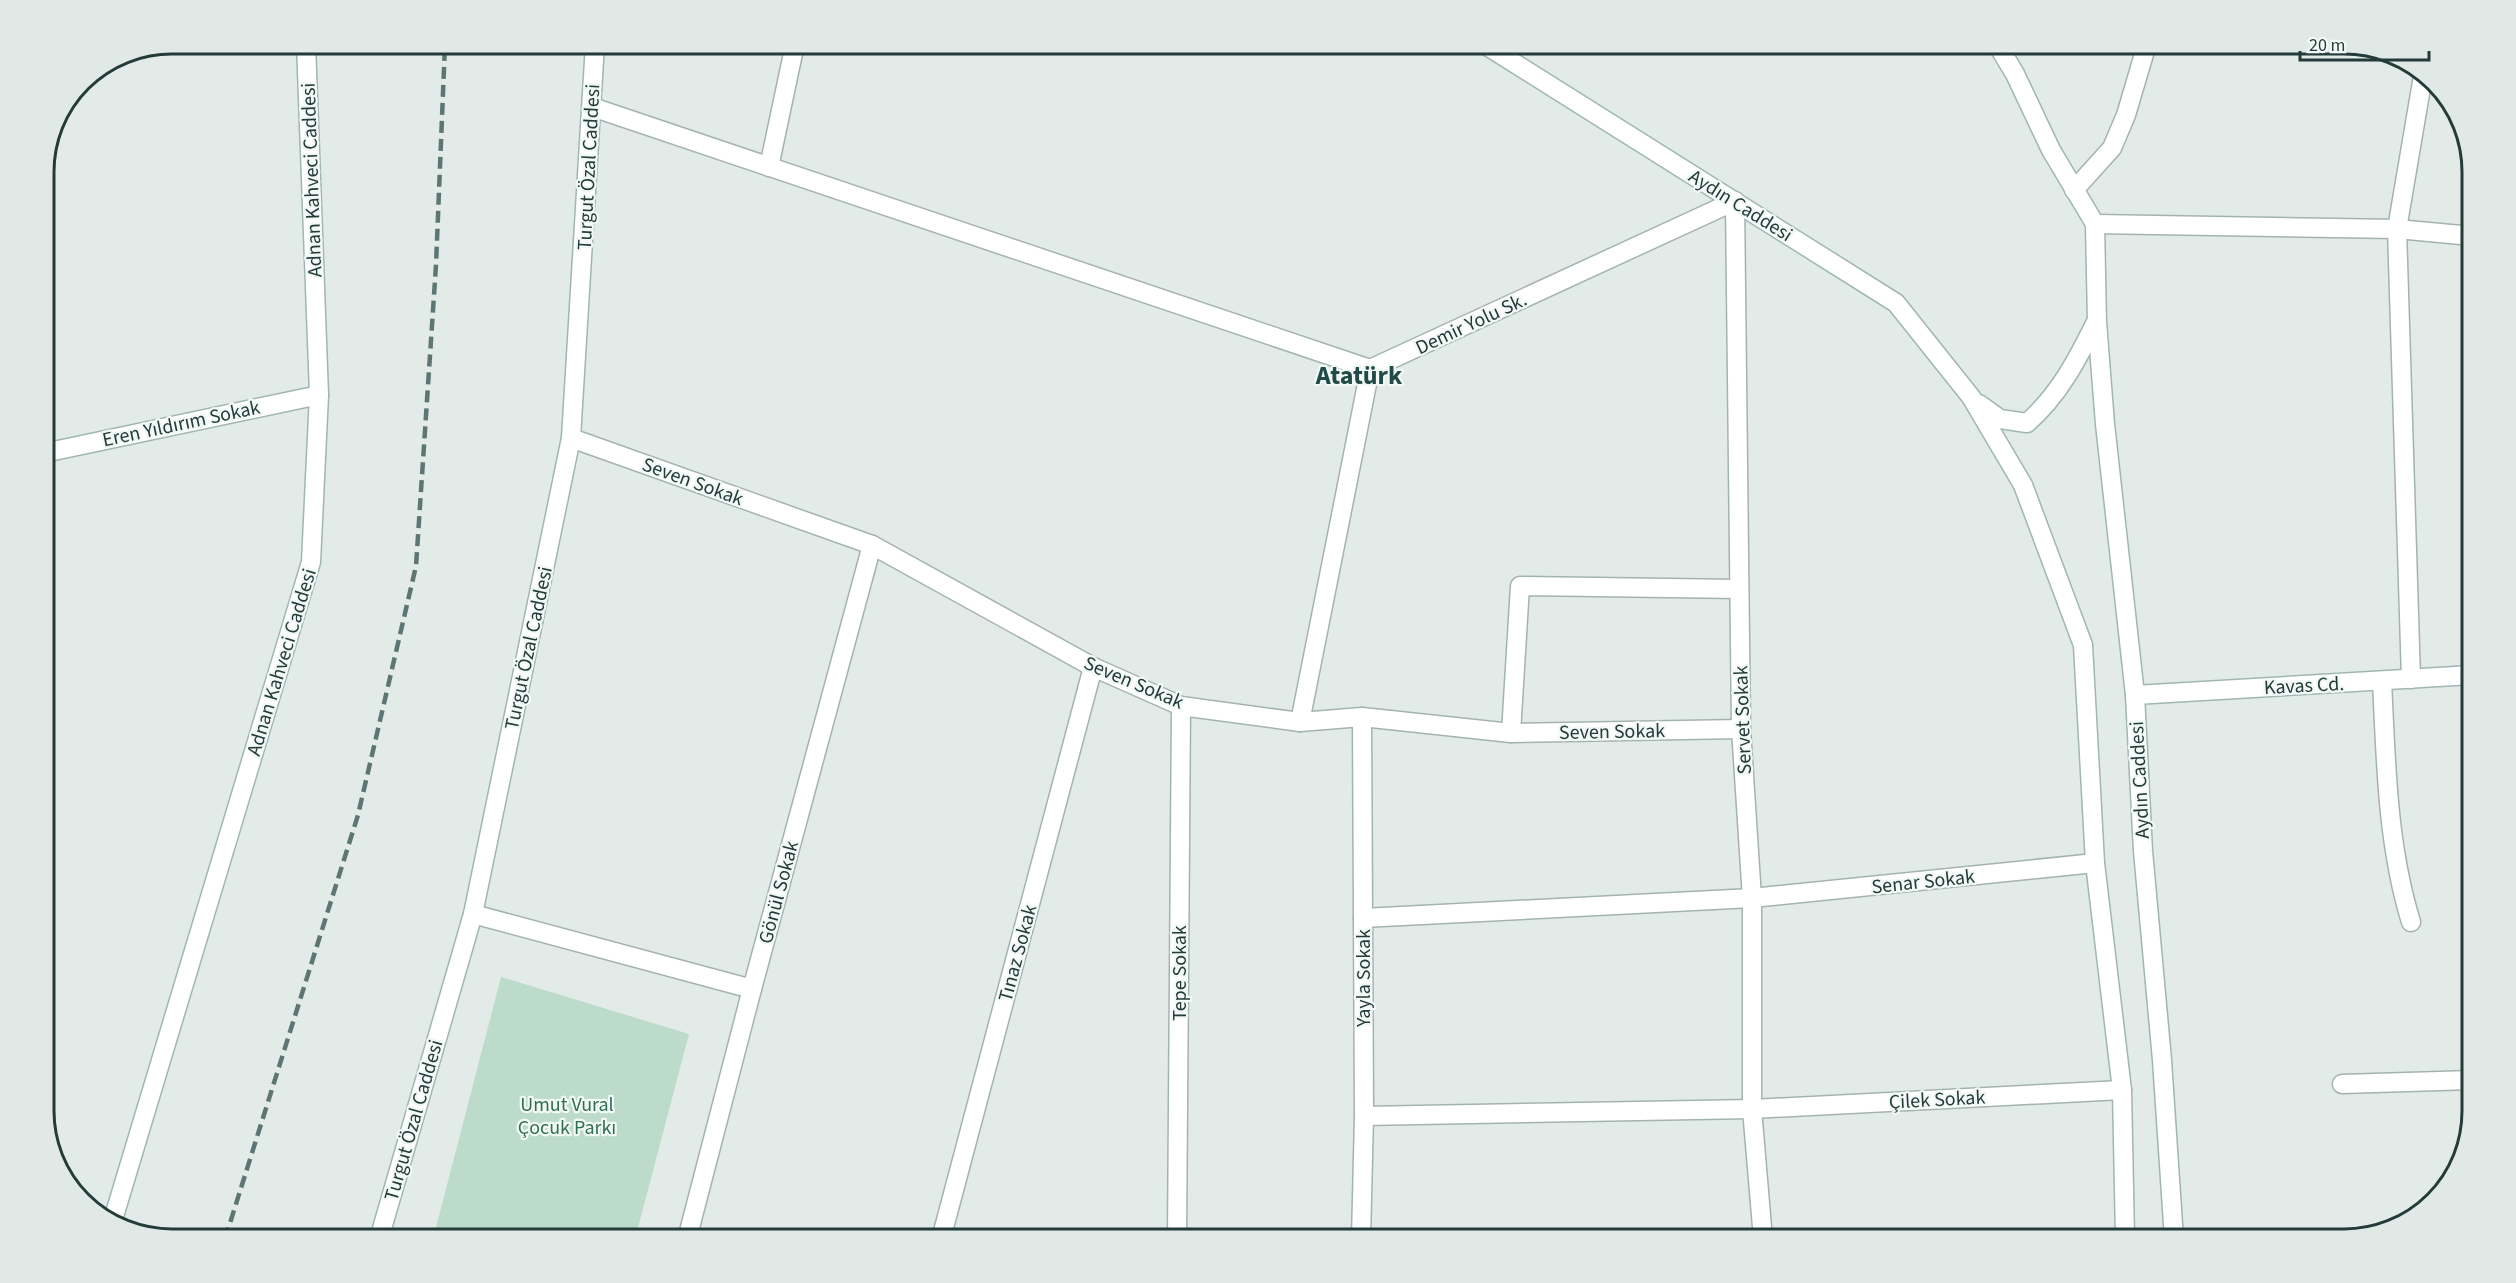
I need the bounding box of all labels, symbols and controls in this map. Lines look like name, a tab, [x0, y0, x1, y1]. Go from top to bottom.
scale bar	[2300, 24, 2429, 62]
text: 20 m	[2309, 33, 2345, 58]
street label: Adnan Kahveci Caddesi	[295, 82, 329, 278]
street label: Turgut Özal Caddesi	[571, 83, 607, 251]
street label: Aydın Caddesi	[1683, 163, 1798, 249]
street label: Demir Yolu Sk.	[1411, 286, 1532, 362]
district label: Atatürk	[1315, 357, 1403, 394]
street label: Eren Yıldırım Sokak	[100, 394, 263, 454]
street label: Seven Sokak	[638, 451, 747, 513]
street label: Turgut Özal Caddesi	[498, 564, 560, 733]
street label: Adnan Kahveci Caddesi	[240, 565, 324, 759]
street label: Seven Sokak	[1079, 649, 1188, 717]
street label: Servet Sokak	[1727, 665, 1759, 775]
street label: Kavas Cd.	[2263, 670, 2345, 702]
street label: Seven Sokak	[1559, 717, 1665, 747]
street label: Aydın Caddesi	[2123, 720, 2157, 840]
street label: Gönül Sokak	[752, 838, 806, 947]
street label: Senar Sokak	[1870, 863, 1976, 901]
street label: Tınaz Sokak	[992, 902, 1044, 1005]
street label: Tepe Sokak	[1166, 925, 1194, 1021]
street label: Yayla Sokak	[1350, 929, 1378, 1028]
street label: Turgut Özal Caddesi	[378, 1036, 450, 1204]
street label: Çilek Sokak	[1888, 1083, 1986, 1117]
park label: Umut Vural Çocuk Parkı	[518, 1091, 616, 1142]

